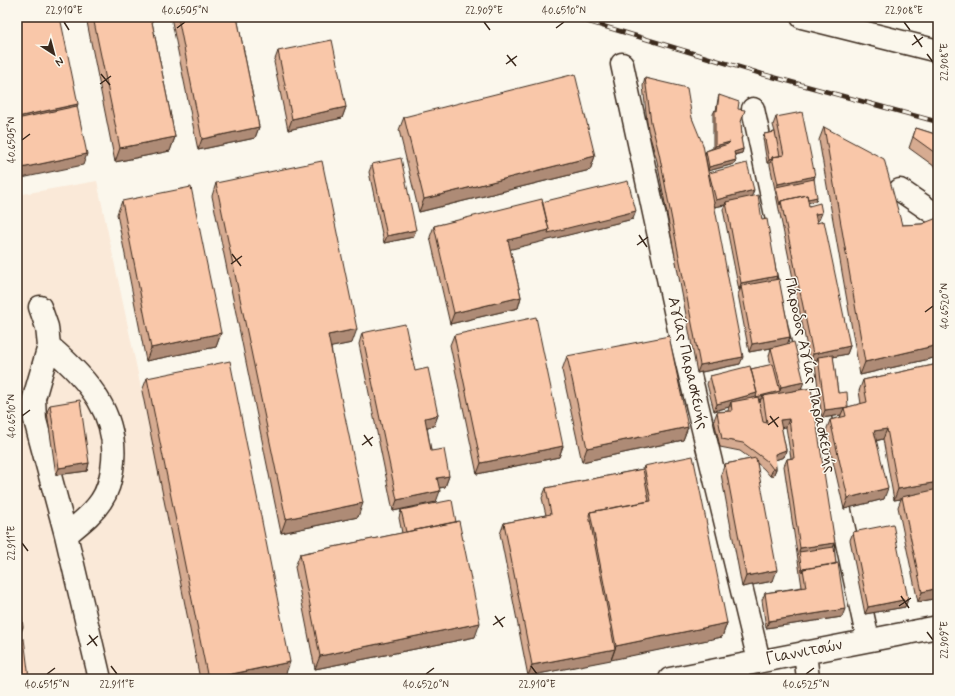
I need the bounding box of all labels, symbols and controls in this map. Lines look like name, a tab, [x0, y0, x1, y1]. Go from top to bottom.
text: 22.910°E	[46, 4, 83, 18]
text: 40.6505°N	[162, 4, 209, 18]
text: 22.909°E	[465, 4, 503, 18]
text: 40.6510°N	[542, 4, 586, 18]
text: 22.908°E	[885, 4, 923, 18]
north arrow	[34, 34, 74, 74]
text: 22.908°E	[938, 43, 952, 81]
text: N	[52, 53, 66, 69]
text: 40.6505°N	[5, 116, 19, 163]
street label: Πάροδος Αγίας Παρασκευής	[779, 275, 841, 475]
text: 40.6520°N	[938, 283, 952, 329]
street label: Αγίας Παρασκευής	[663, 295, 713, 431]
text: 40.6510°N	[5, 394, 19, 438]
text: 22.911°E	[5, 525, 19, 560]
text: 22.909°E	[938, 621, 952, 659]
street label: Γιαννιτσών	[764, 634, 844, 670]
text: 40.6515°N	[25, 678, 69, 692]
text: 22.911°E	[100, 678, 135, 692]
text: 40.6520°N	[403, 678, 449, 692]
text: 22.910°E	[519, 678, 556, 692]
text: 40.6525°N	[783, 678, 830, 692]

